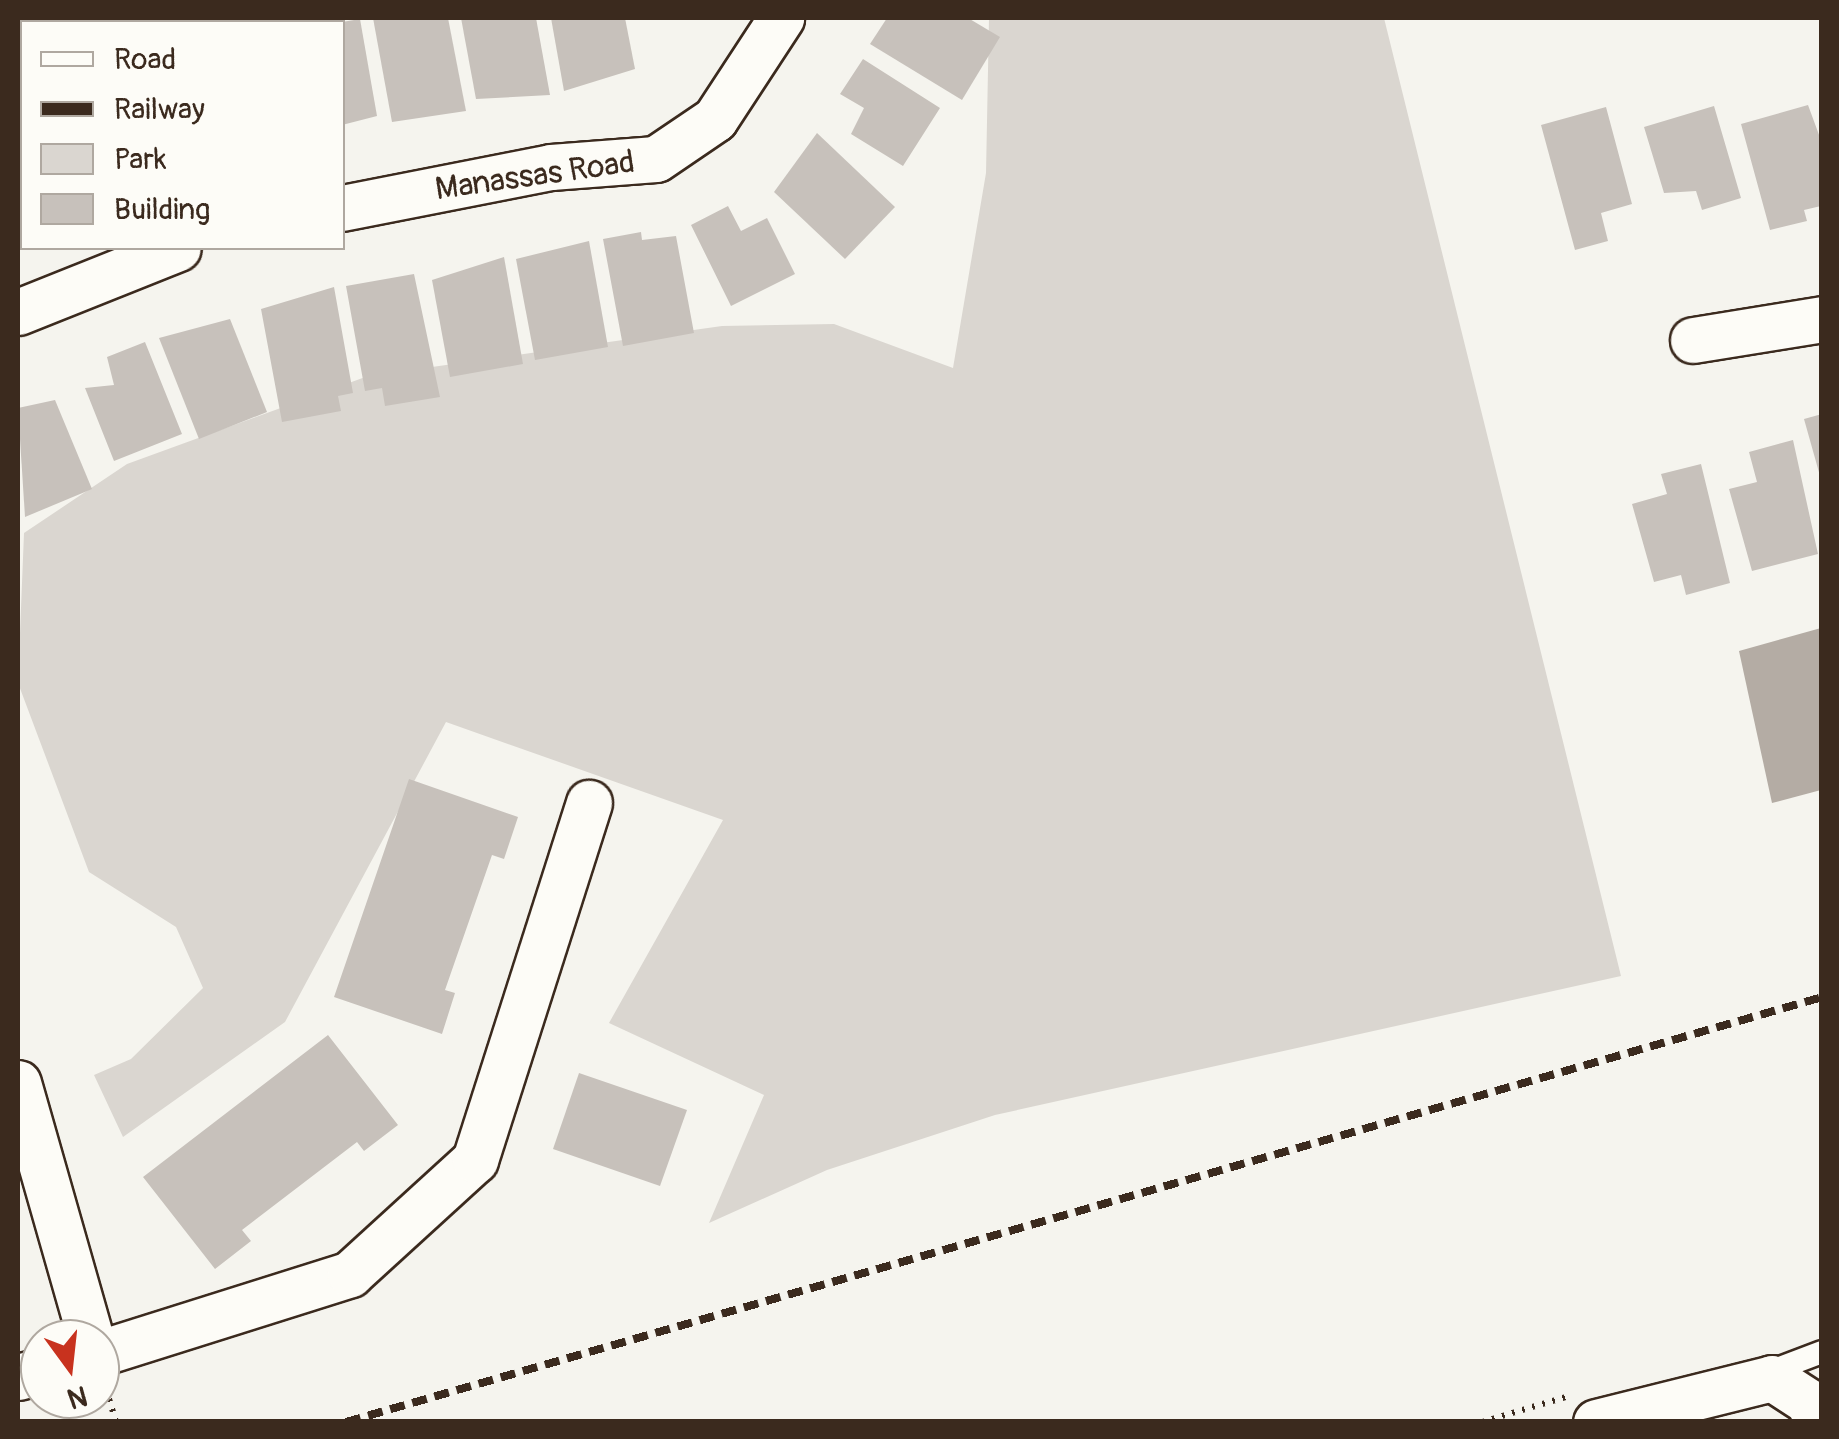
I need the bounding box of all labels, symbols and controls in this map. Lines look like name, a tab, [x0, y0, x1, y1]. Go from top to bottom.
legend	[20, 20, 345, 250]
text: Road	[114, 41, 176, 78]
text: Railway	[114, 91, 205, 128]
text: Park	[114, 141, 167, 178]
street label: Manassas Road	[433, 143, 637, 209]
text: Building	[114, 191, 210, 228]
north arrow	[20, 1319, 120, 1419]
text: N	[64, 1377, 91, 1416]

